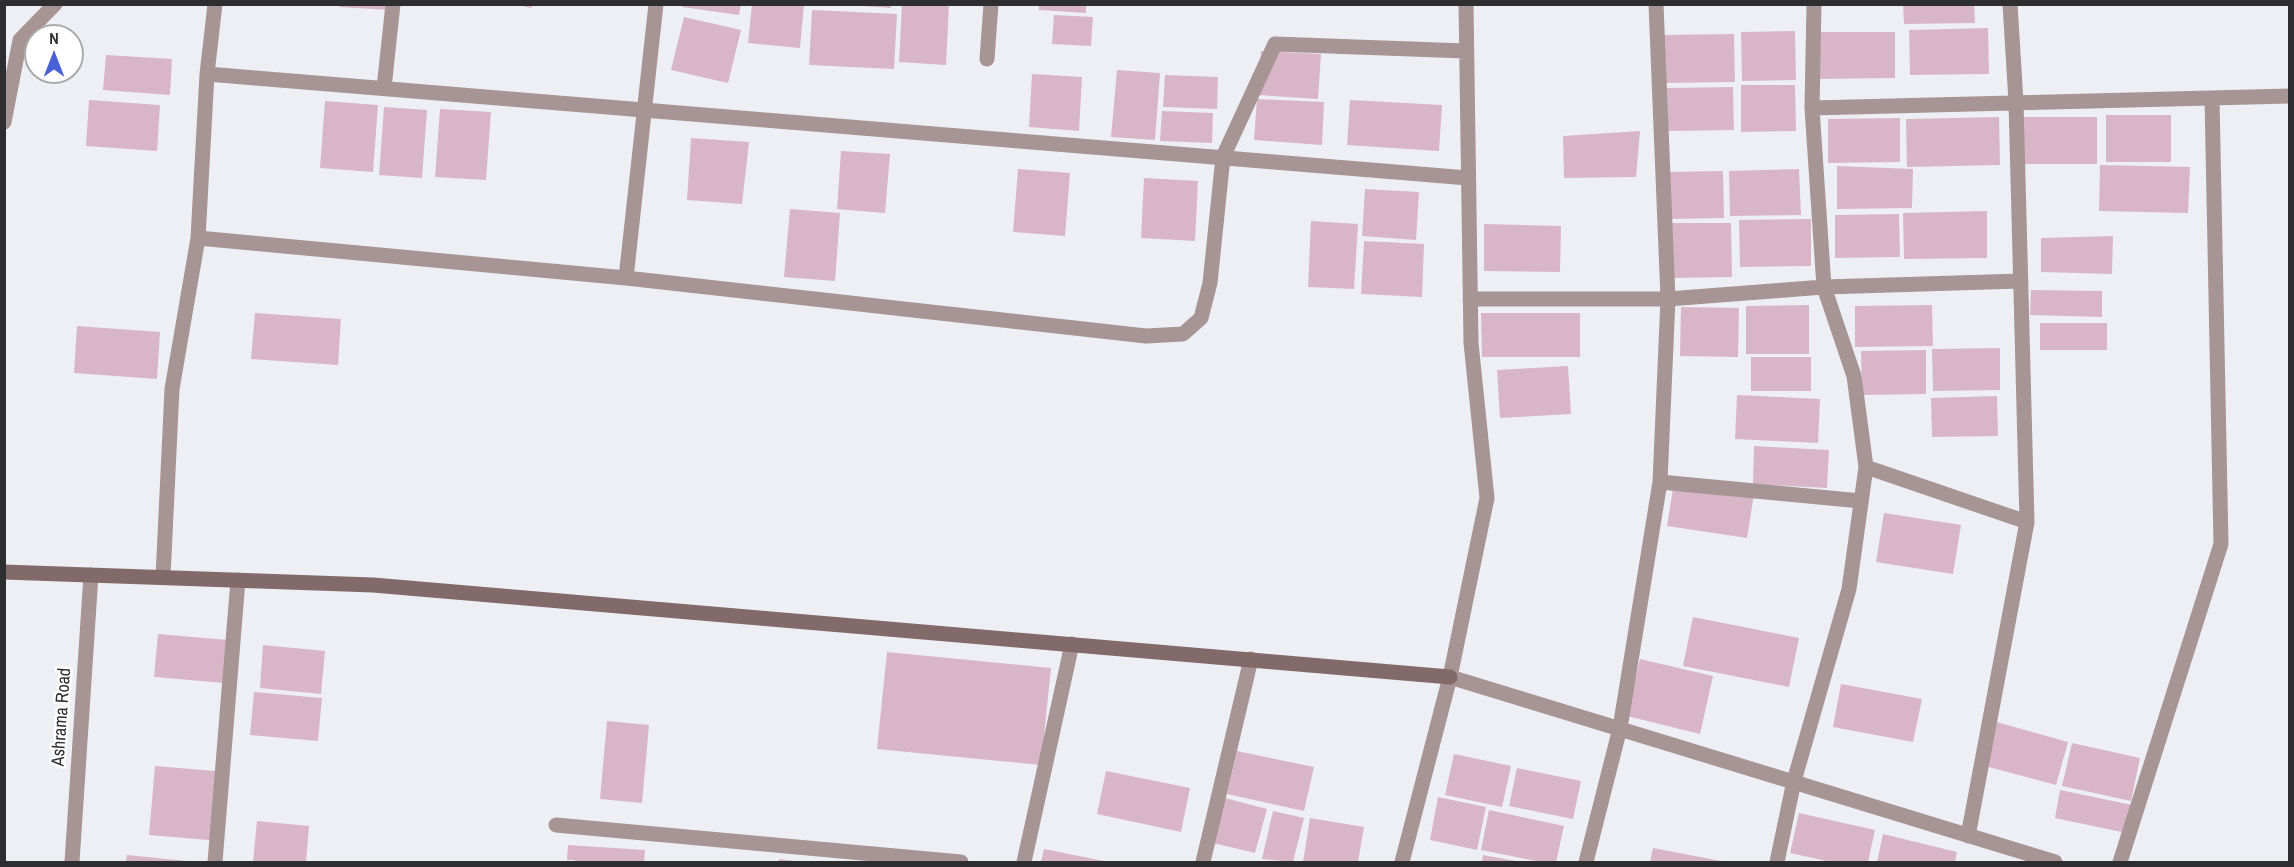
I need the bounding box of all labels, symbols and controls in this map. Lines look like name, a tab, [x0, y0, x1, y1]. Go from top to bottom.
north arrow	[24, 24, 84, 84]
text: N	[49, 27, 59, 49]
street label: Ashrama Road	[48, 667, 76, 767]

